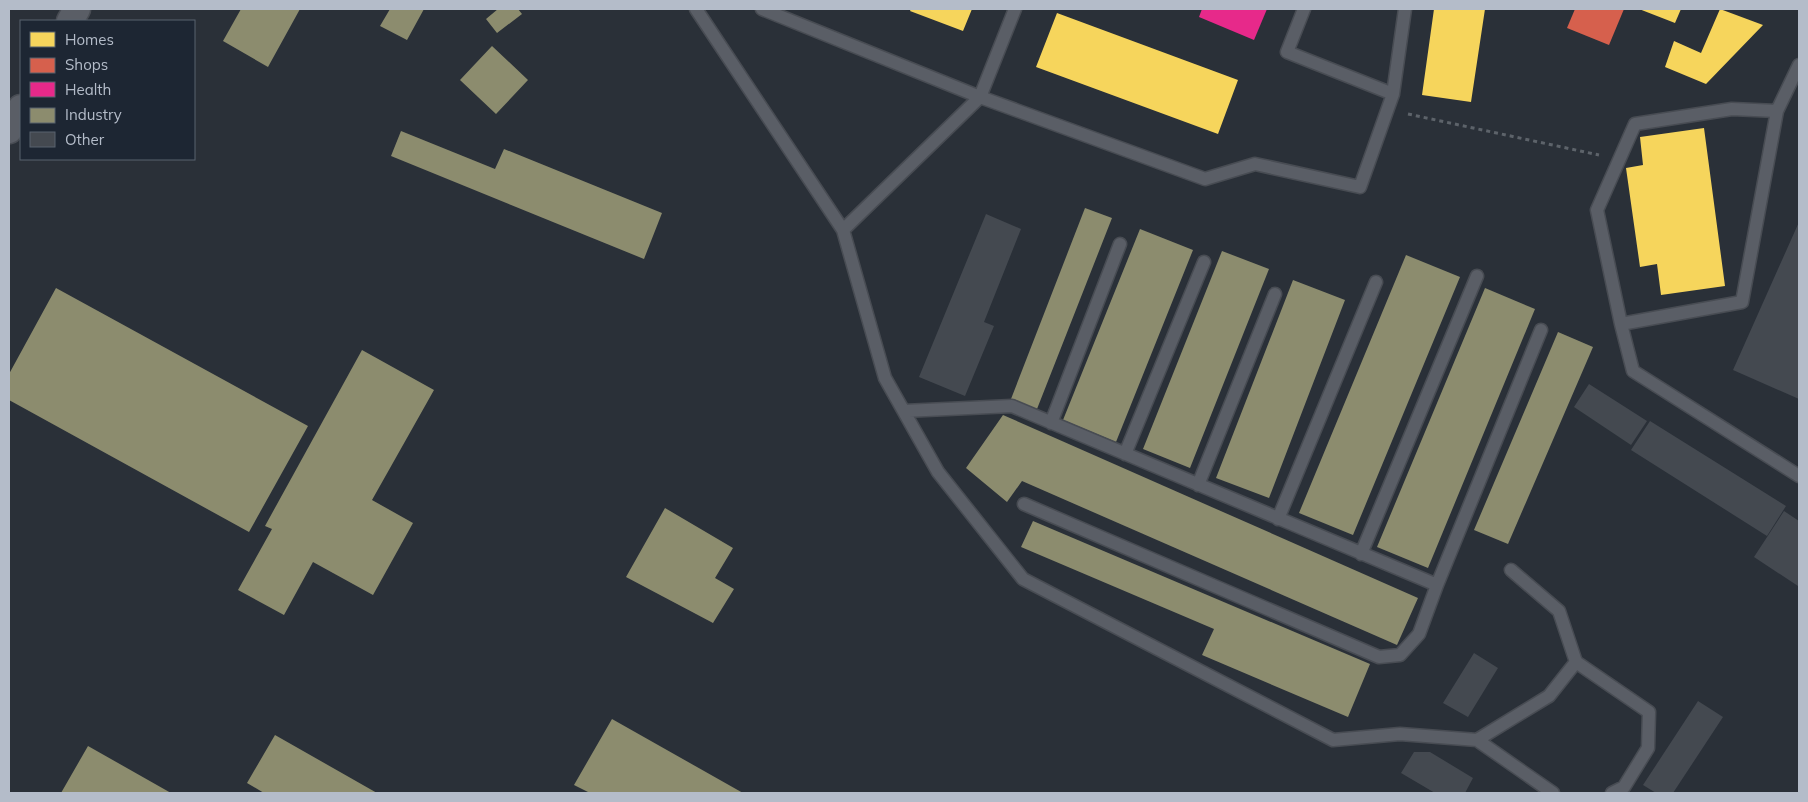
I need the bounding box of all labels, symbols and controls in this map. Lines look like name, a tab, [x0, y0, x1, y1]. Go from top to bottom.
legend	[20, 20, 195, 160]
text: Homes	[65, 30, 114, 49]
text: Shops	[65, 55, 108, 74]
text: Health	[65, 80, 111, 99]
text: Industry	[65, 105, 122, 124]
text: Other	[65, 130, 105, 149]

